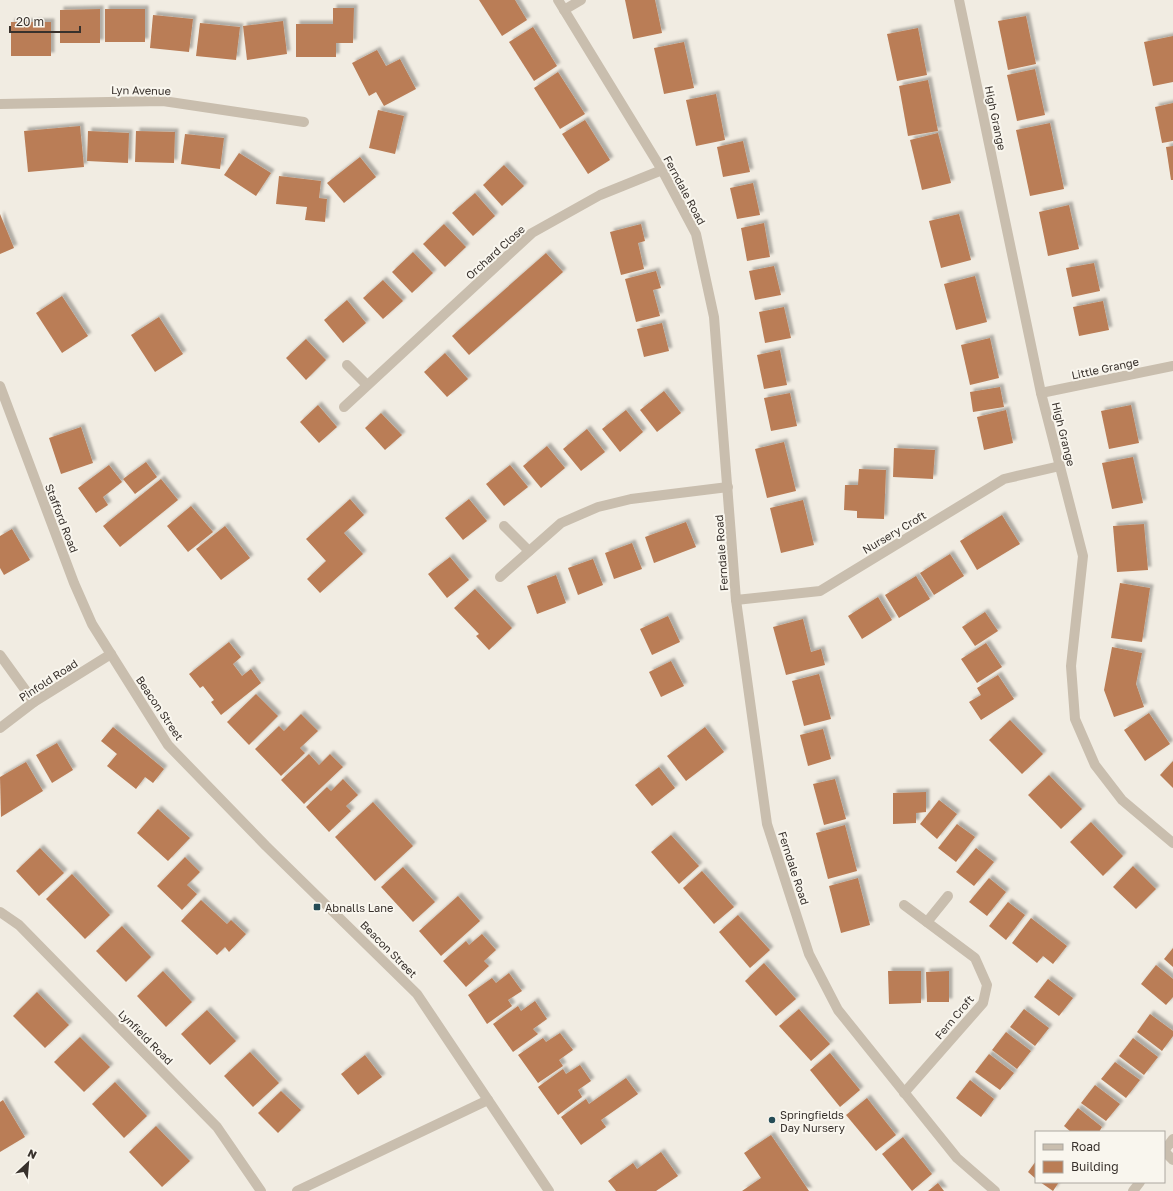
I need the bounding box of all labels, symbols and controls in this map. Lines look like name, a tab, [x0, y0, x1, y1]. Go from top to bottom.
scale bar	[10, 8, 80, 34]
text: 20 m	[16, 14, 44, 29]
street label: Lyn Avenue	[111, 83, 171, 97]
street label: High Grange	[983, 85, 1009, 151]
street label: Ferndale Road	[661, 153, 709, 227]
street label: Orchard Close	[463, 222, 527, 282]
street label: Little Grange	[1070, 355, 1140, 381]
street label: High Grange	[1050, 401, 1078, 467]
street label: Stafford Road	[43, 482, 81, 554]
street label: Nursery Croft	[860, 508, 928, 556]
street label: Ferndale Road	[712, 514, 730, 592]
street label: Pinfold Road	[16, 656, 80, 704]
street label: Beacon Street	[134, 673, 186, 743]
street label: Ferndale Road	[776, 830, 812, 906]
place label: Abnalls Lane	[325, 901, 393, 914]
marker: Abnalls Lane	[312, 902, 322, 912]
street label: Beacon Street	[358, 918, 420, 980]
street label: Fern Croft	[932, 992, 976, 1042]
street label: Lynfield Road	[116, 1007, 176, 1067]
place label: Springfields Day Nursery	[780, 1108, 845, 1134]
marker: Springfields Day Nursery	[767, 1115, 777, 1125]
legend	[1035, 1131, 1165, 1183]
text: Road	[1071, 1139, 1100, 1154]
north arrow	[8, 1143, 48, 1183]
text: N	[26, 1146, 39, 1161]
text: Building	[1071, 1159, 1119, 1174]

